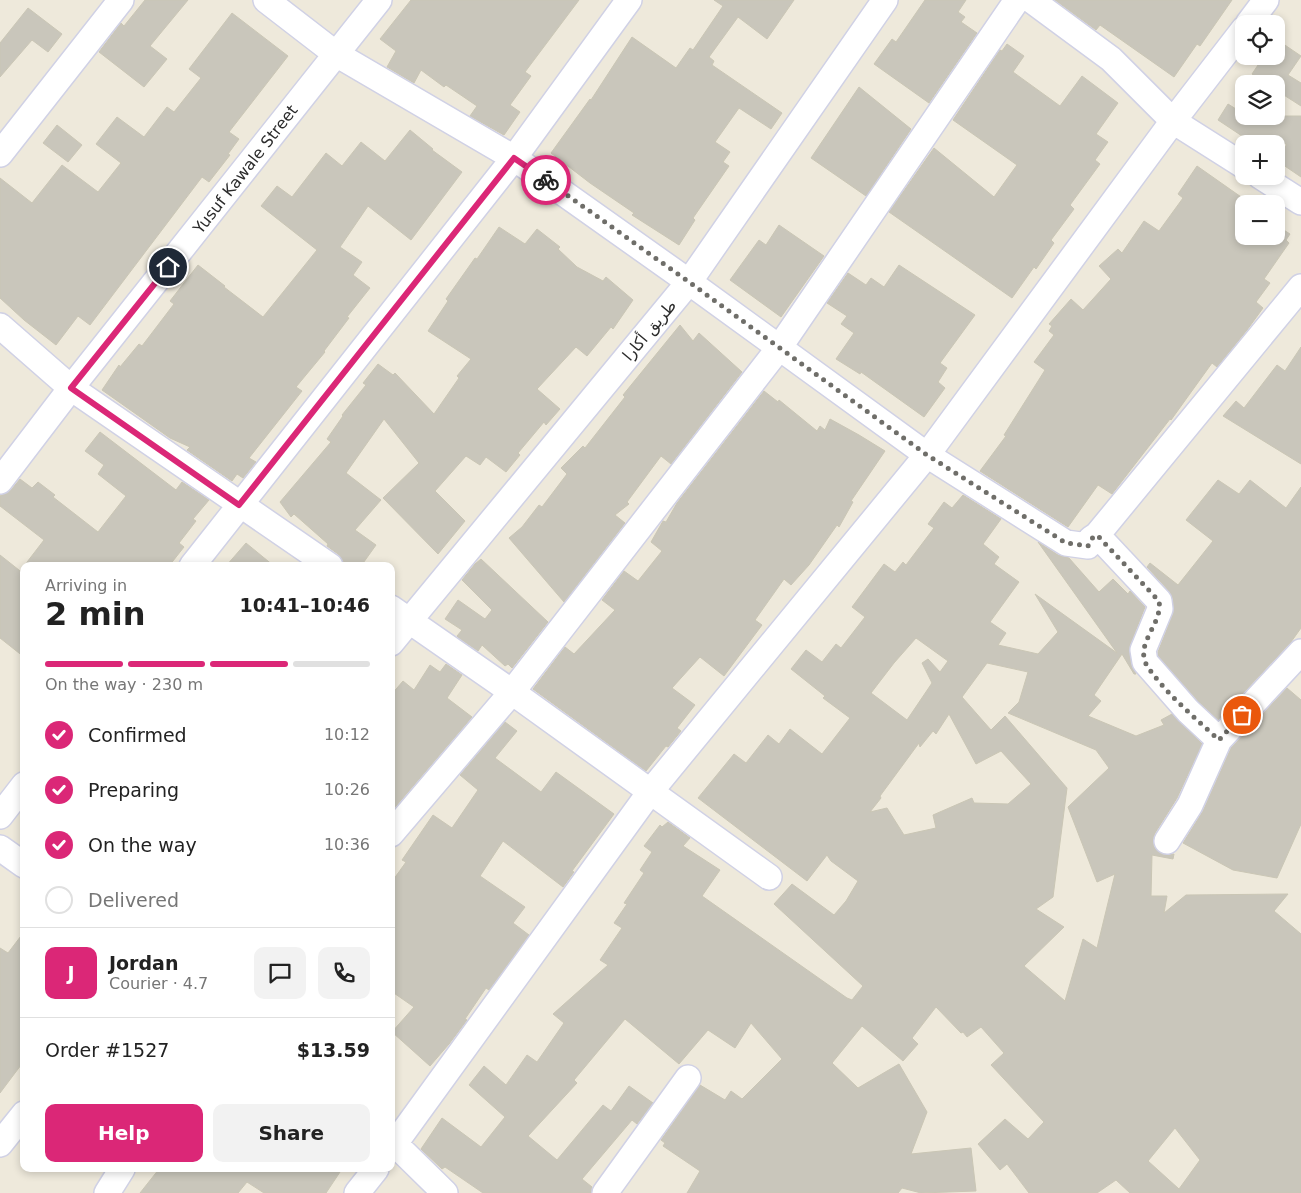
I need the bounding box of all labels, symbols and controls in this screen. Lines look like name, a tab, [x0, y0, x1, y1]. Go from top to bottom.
map controls	[1235, 15, 1285, 245]
button: locate	[1235, 15, 1285, 65]
button: layers	[1235, 75, 1285, 125]
street label: Yusuf Kawale Street	[189, 101, 302, 238]
button: +	[1235, 135, 1285, 185]
courier	[521, 155, 571, 205]
icon: bike	[532, 166, 560, 194]
button: −	[1235, 195, 1285, 245]
pin	[147, 246, 189, 288]
icon: home	[154, 253, 182, 281]
street label: طريق أكارا	[618, 295, 681, 365]
text: Arriving in	[45, 576, 127, 595]
text: 10:41–10:46	[240, 594, 370, 616]
text: 2 min	[45, 595, 146, 633]
text: On the way · 230 m	[45, 675, 203, 694]
pin	[1221, 694, 1263, 736]
icon: bag	[1228, 701, 1256, 729]
icon: check	[45, 721, 73, 749]
text: Confirmed	[88, 724, 187, 746]
text: 10:12	[324, 725, 370, 744]
icon: check	[45, 776, 73, 804]
text: Preparing	[88, 779, 179, 801]
text: 10:26	[324, 780, 370, 799]
icon: check	[45, 831, 73, 859]
text: On the way	[88, 834, 197, 856]
text: 10:36	[324, 835, 370, 854]
text: Delivered	[88, 889, 179, 911]
button: chat	[254, 947, 306, 999]
button: phone	[318, 947, 370, 999]
text: Jordan	[109, 952, 178, 974]
text: J	[67, 962, 75, 984]
text: Courier · 4.7	[109, 974, 208, 993]
text: Order #1527	[45, 1039, 169, 1061]
text: $13.59	[297, 1039, 370, 1061]
button: Help	[45, 1104, 203, 1162]
button: Share	[213, 1104, 370, 1162]

